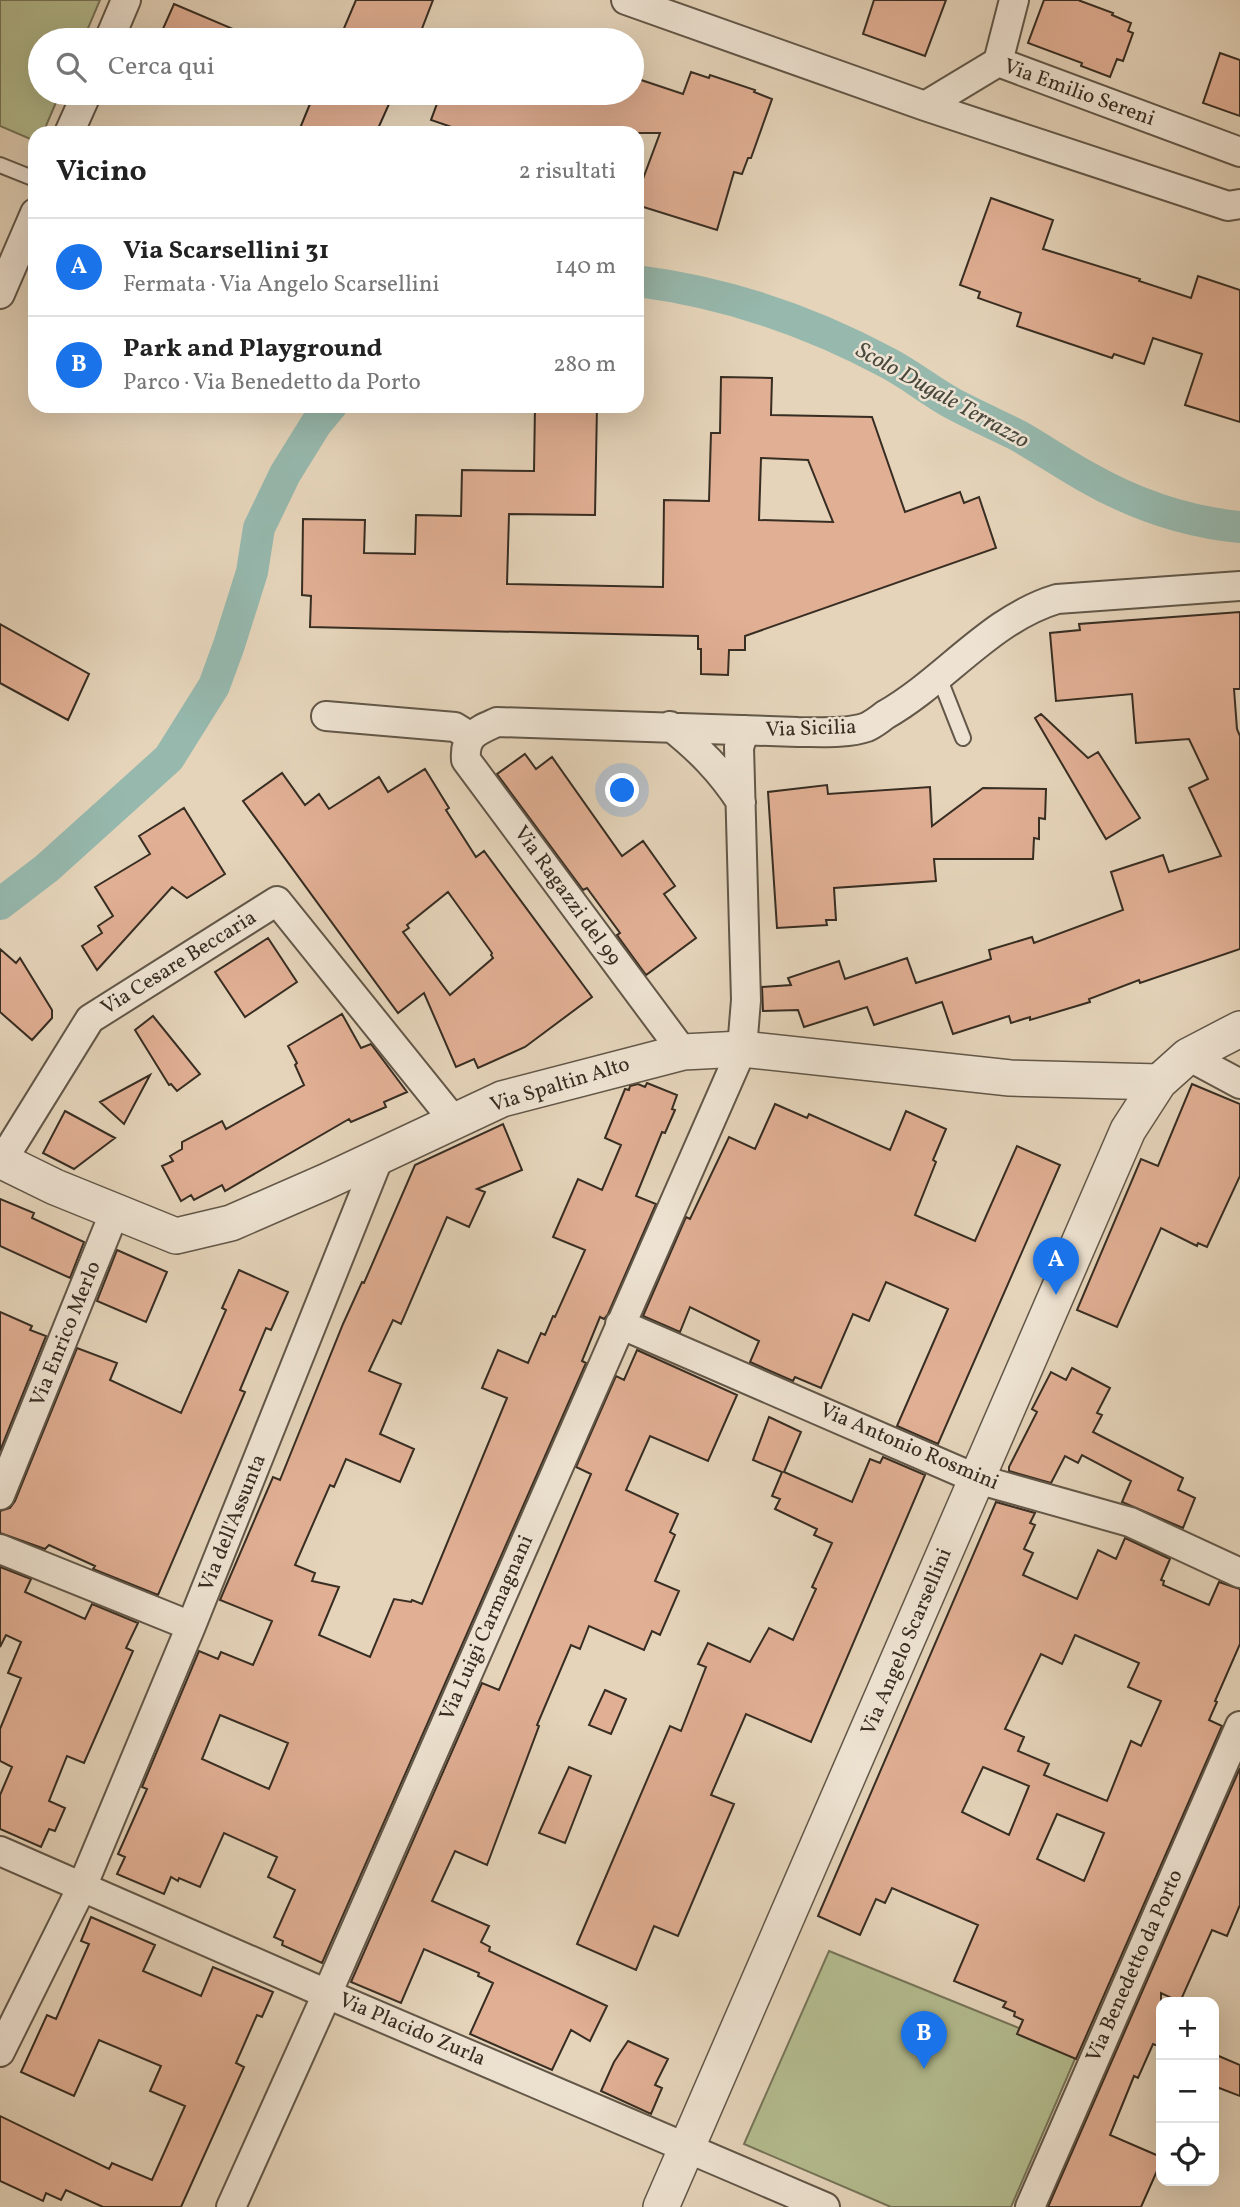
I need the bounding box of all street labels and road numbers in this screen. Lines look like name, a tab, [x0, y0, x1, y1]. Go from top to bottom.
street label: Via Emilio Sereni	[999, 52, 1159, 134]
street label: Via Sicilia	[765, 713, 857, 745]
street label: Via Ragazzi del 99	[506, 820, 628, 972]
street label: Via Cesare Beccaria	[96, 903, 262, 1023]
street label: Via Spaltin Alto	[487, 1050, 633, 1120]
street label: Via Enrico Merlo	[24, 1257, 108, 1411]
street label: Via Antonio Rosmini	[815, 1396, 1003, 1498]
street label: Via dell'Assunta	[192, 1450, 274, 1596]
street label: Via Luigi Carmagnani	[433, 1531, 541, 1725]
street label: Via Angelo Scarsellini	[854, 1544, 960, 1740]
street label: Via Benedetto da Porto	[1079, 1865, 1191, 2067]
street label: Via Placido Zurla	[334, 1986, 490, 2074]

